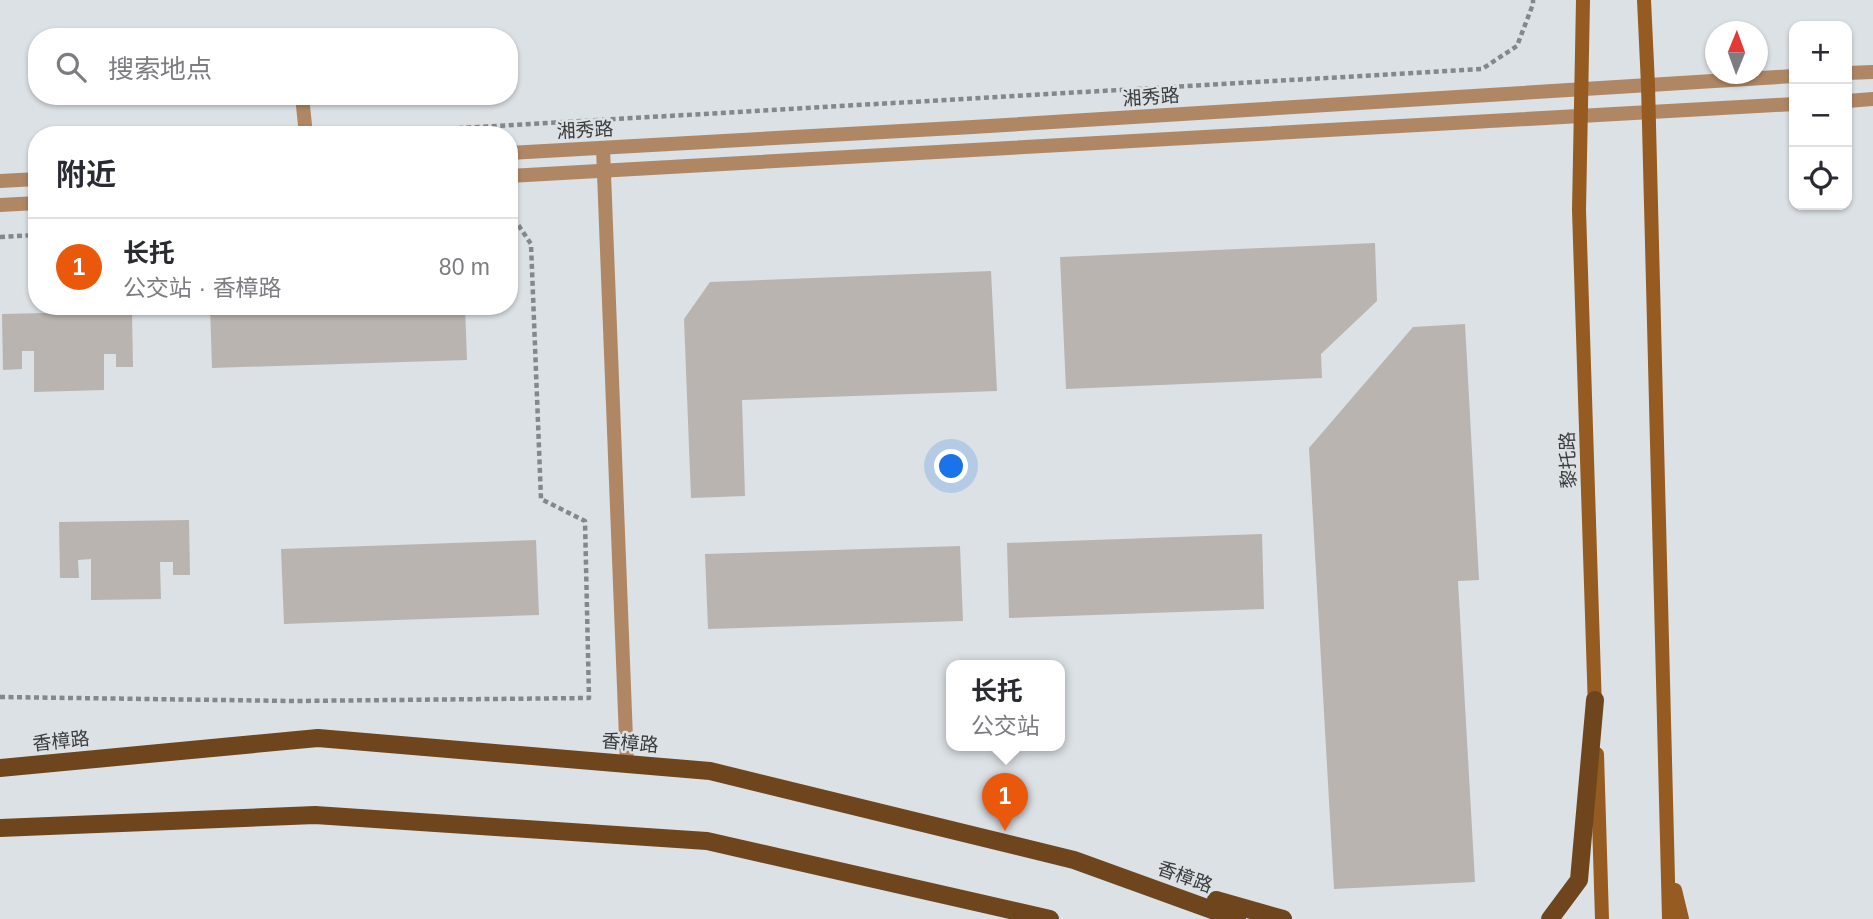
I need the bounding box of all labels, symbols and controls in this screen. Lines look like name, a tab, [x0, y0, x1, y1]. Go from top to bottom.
north arrow	[1705, 21, 1768, 84]
map controls	[1789, 21, 1852, 210]
button: +	[1789, 21, 1852, 84]
search box	[28, 28, 518, 105]
icon: search	[52, 48, 90, 86]
text: 搜索地点	[108, 54, 212, 84]
button: −	[1789, 84, 1852, 147]
street label: 湘秀路	[1122, 85, 1180, 109]
street label: 湘秀路	[556, 118, 614, 142]
button: locate	[1789, 147, 1852, 210]
text: 附近	[56, 158, 116, 191]
text: 长托	[123, 238, 175, 268]
text: 1	[73, 254, 85, 280]
text: 80 m	[439, 254, 490, 280]
text: 公交站 · 香樟路	[123, 275, 281, 301]
street label: 黎托路	[1557, 431, 1579, 489]
your location	[934, 449, 968, 483]
popup	[946, 660, 1065, 751]
text: 长托	[971, 676, 1023, 706]
text: 公交站	[971, 713, 1040, 739]
street label: 香樟路	[32, 728, 90, 754]
street label: 香樟路	[601, 730, 659, 756]
pin: 1	[982, 773, 1028, 831]
street label: 香樟路	[1155, 857, 1215, 897]

